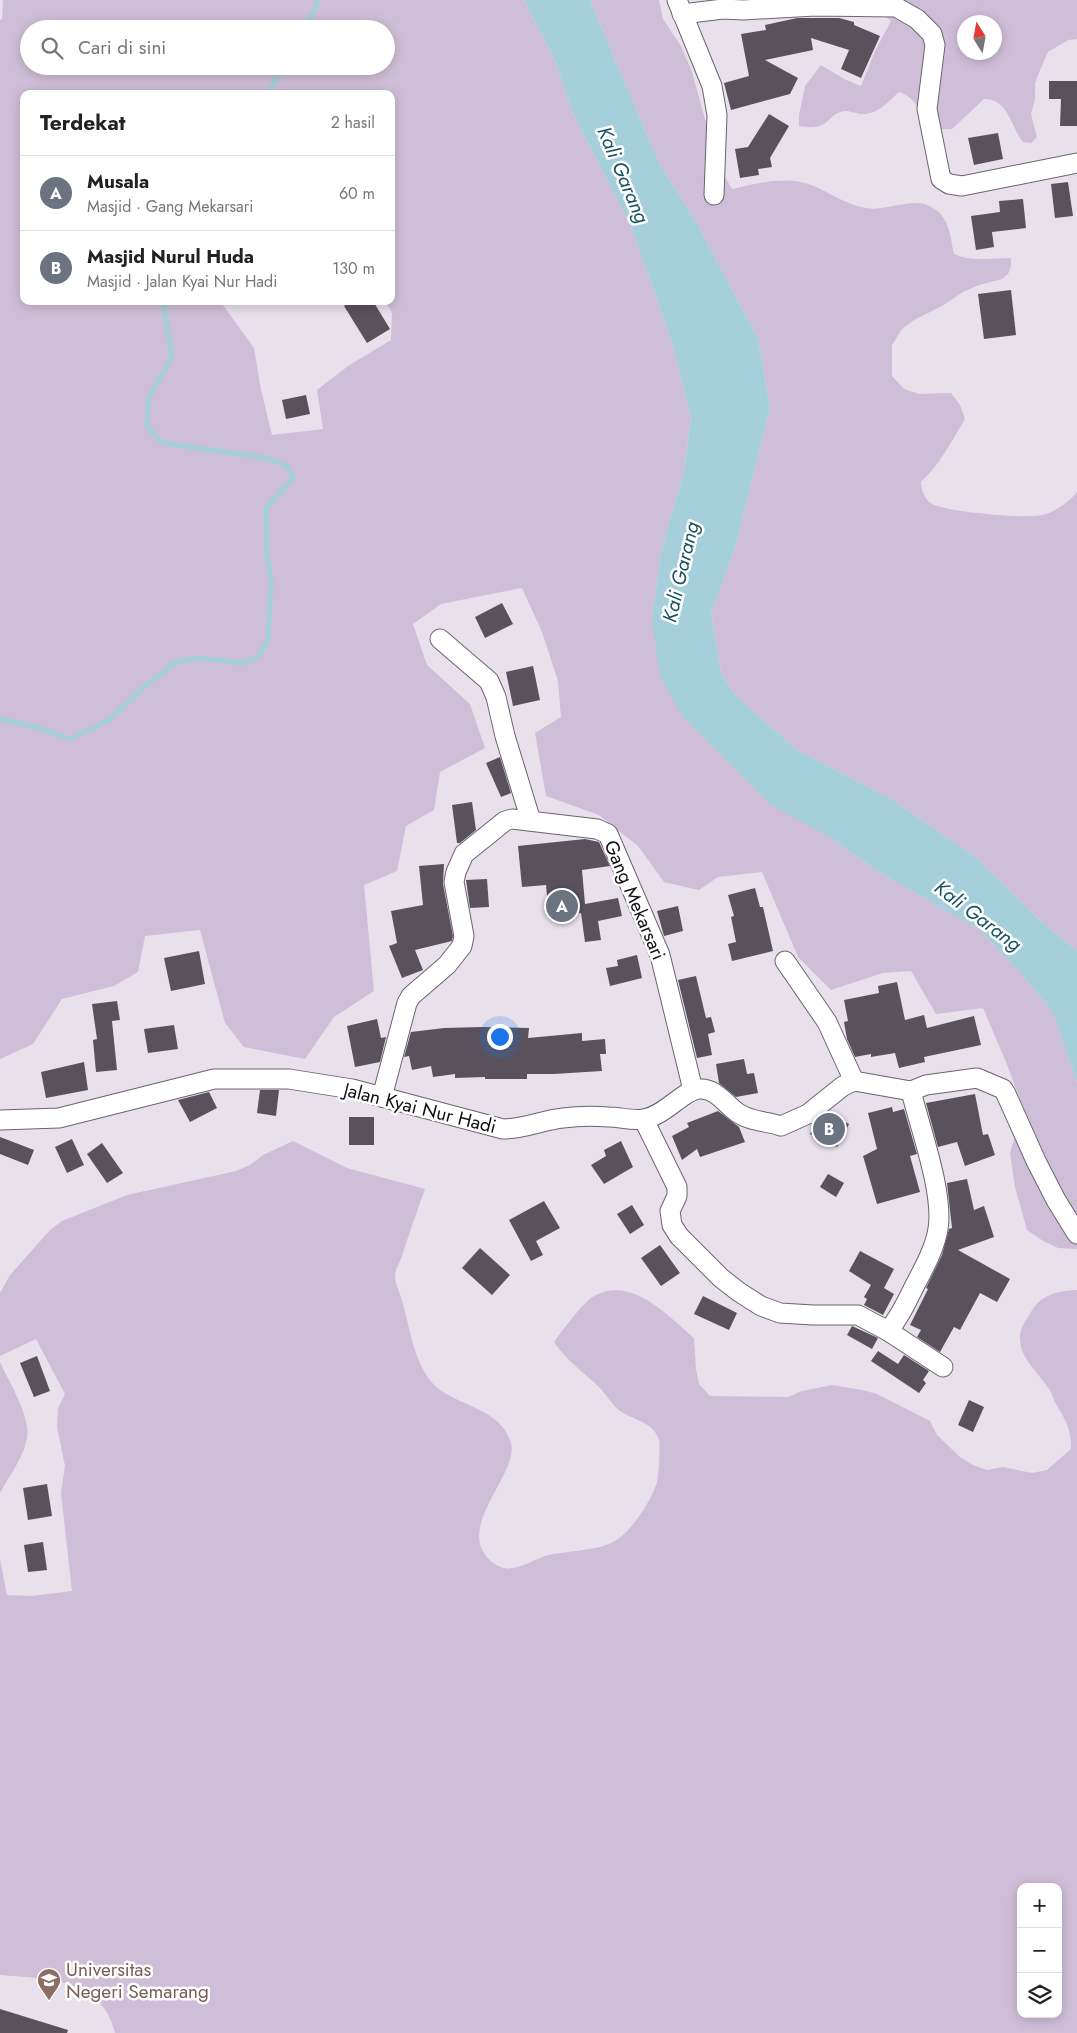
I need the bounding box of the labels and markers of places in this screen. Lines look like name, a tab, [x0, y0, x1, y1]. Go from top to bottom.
pin: A	[546, 887, 578, 925]
pin: B	[813, 1110, 845, 1148]
place label: Universitas Negeri Semarang	[66, 1956, 209, 2005]
school or university icon: Universitas Negeri Semarang	[36, 1967, 62, 2001]

